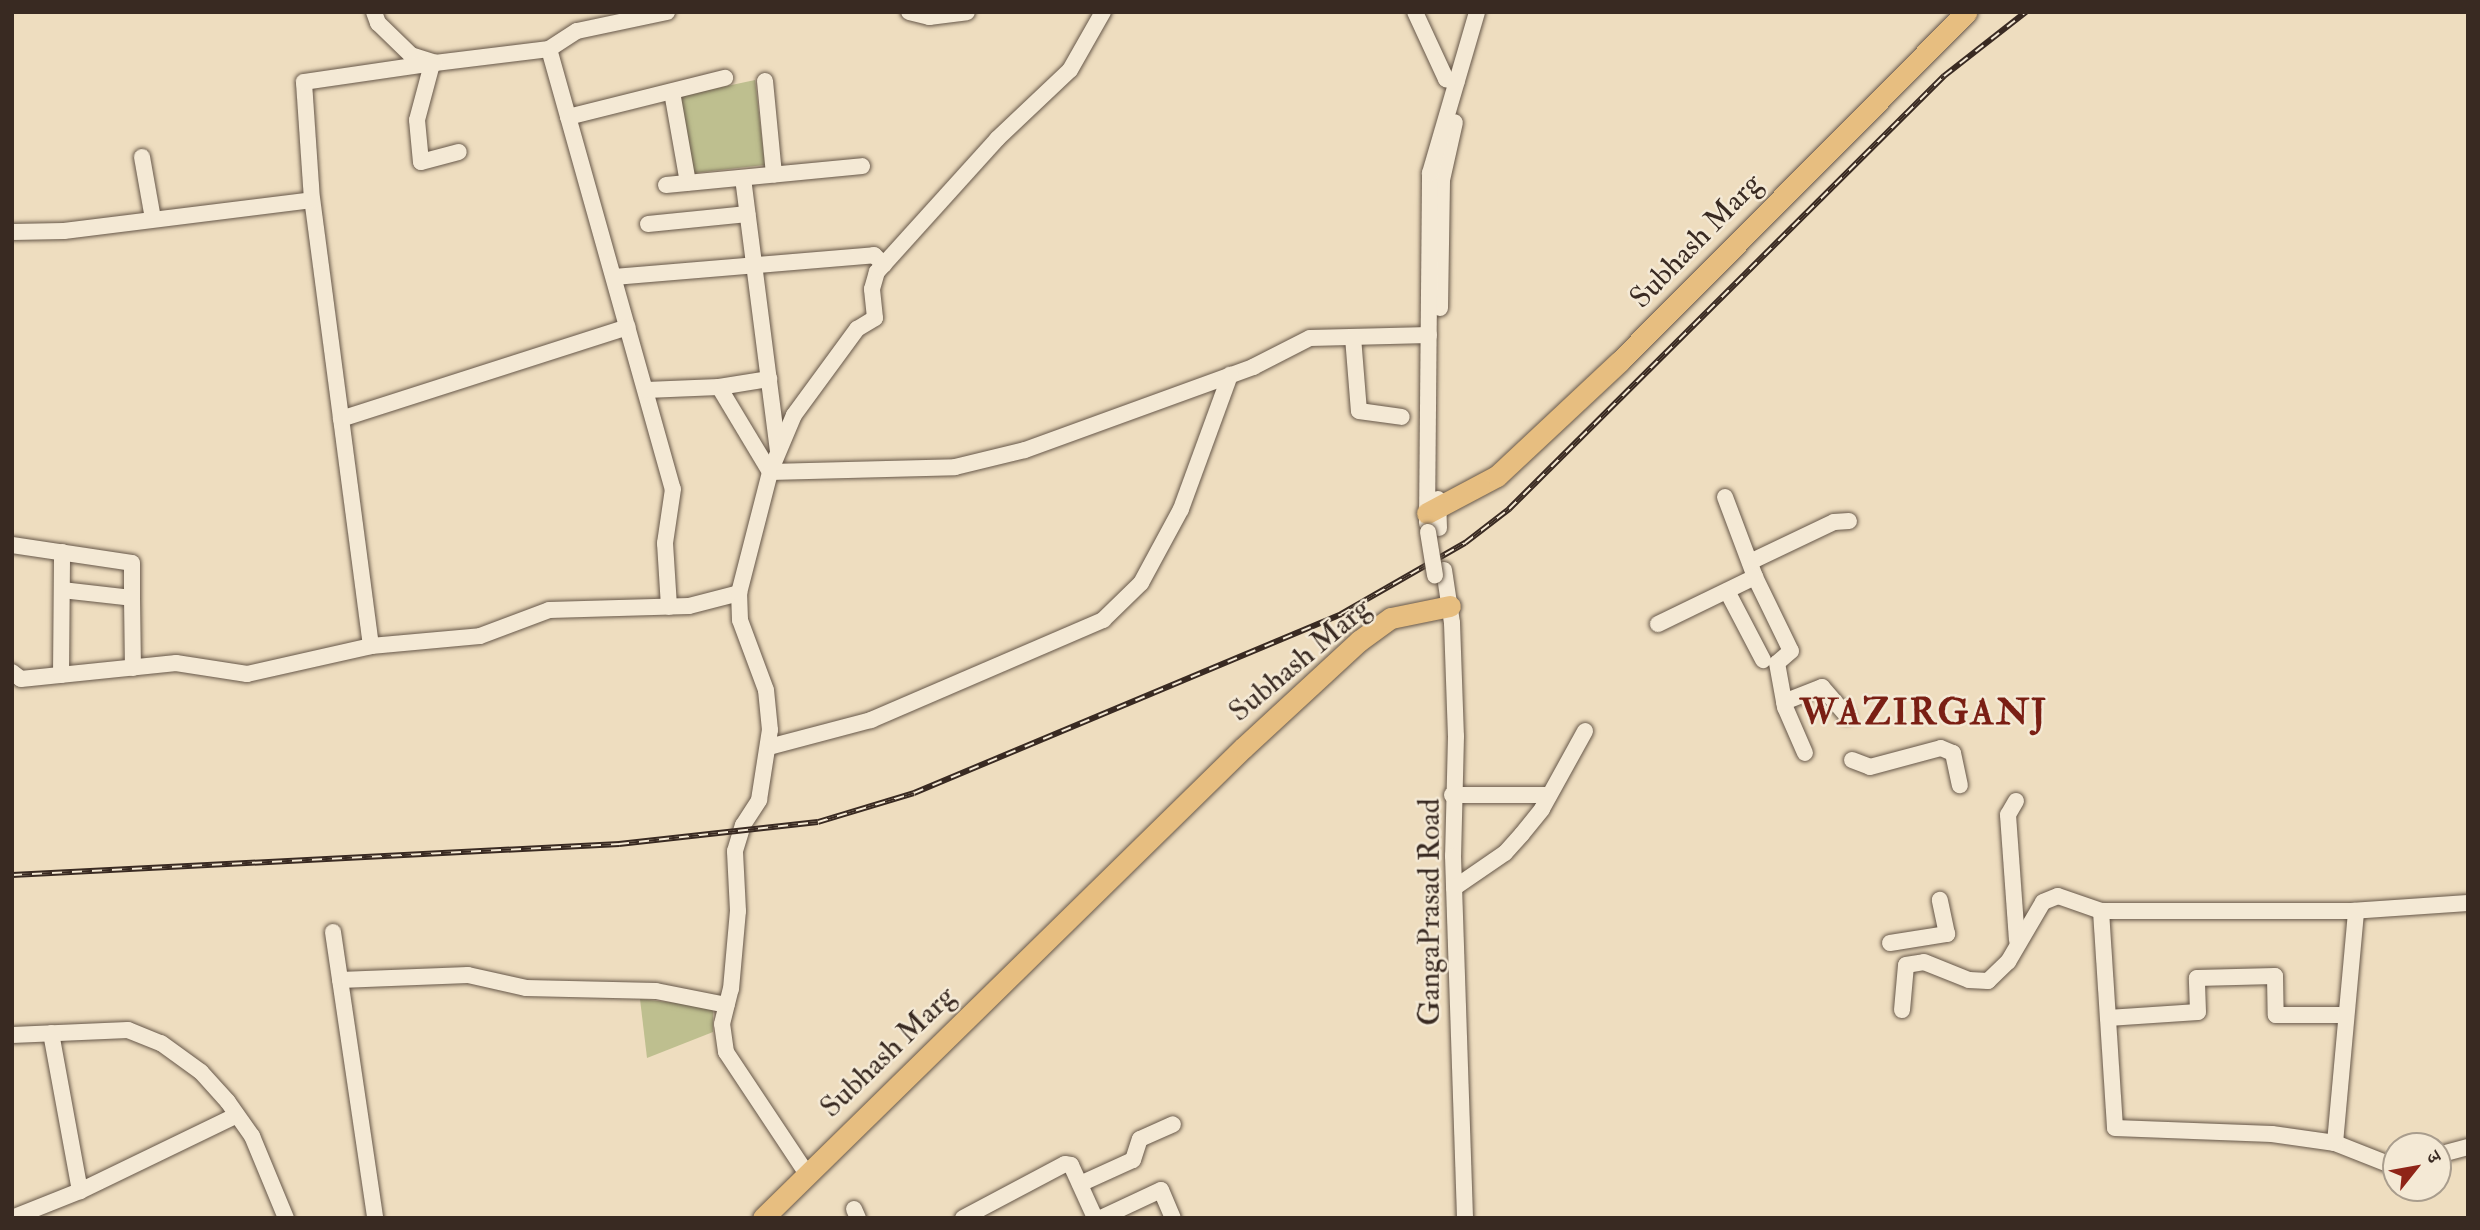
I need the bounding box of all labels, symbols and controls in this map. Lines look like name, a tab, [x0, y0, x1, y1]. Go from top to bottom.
street label: Subhash Marg	[1623, 166, 1769, 316]
street label: Subhash Marg	[1222, 590, 1378, 730]
district label: WAZIRGANJ	[1801, 691, 2047, 735]
street label: GangaPrasad Road	[1412, 798, 1448, 1026]
street label: Subhash Marg	[813, 979, 963, 1125]
north arrow	[2382, 1132, 2452, 1202]
text: उ	[2421, 1147, 2446, 1168]

